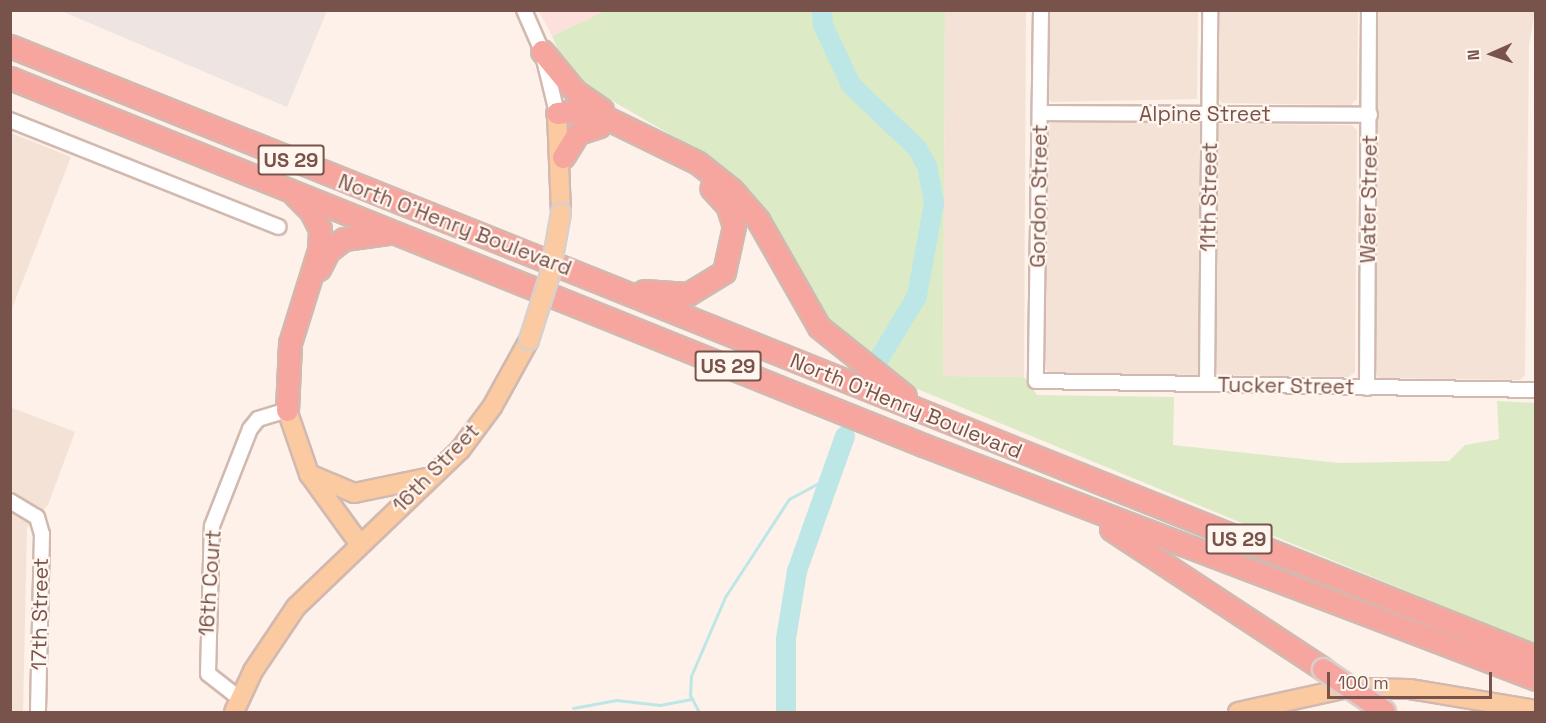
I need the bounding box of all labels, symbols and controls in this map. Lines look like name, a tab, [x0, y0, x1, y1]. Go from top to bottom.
north arrow	[1462, 24, 1522, 84]
text: N	[1463, 49, 1484, 61]
street label: Alpine Street	[1139, 101, 1271, 127]
street label: Gordon Street	[1025, 124, 1053, 268]
street label: Water Street	[1355, 134, 1383, 264]
street label: 11th Street	[1195, 142, 1223, 252]
road number: US 29	[256, 143, 326, 177]
street label: North O'Henry Boulevard	[335, 169, 575, 281]
street label: North O'Henry Boulevard	[786, 348, 1026, 464]
road number: US 29	[694, 349, 762, 383]
street label: Tucker Street	[1217, 372, 1355, 400]
street label: 16th Street	[387, 418, 485, 518]
road number: US 29	[1204, 522, 1274, 556]
street label: 16th Court	[194, 529, 226, 637]
street label: 17th Street	[26, 557, 54, 671]
scale bar	[1330, 660, 1495, 698]
text: 100 m	[1338, 671, 1389, 694]

